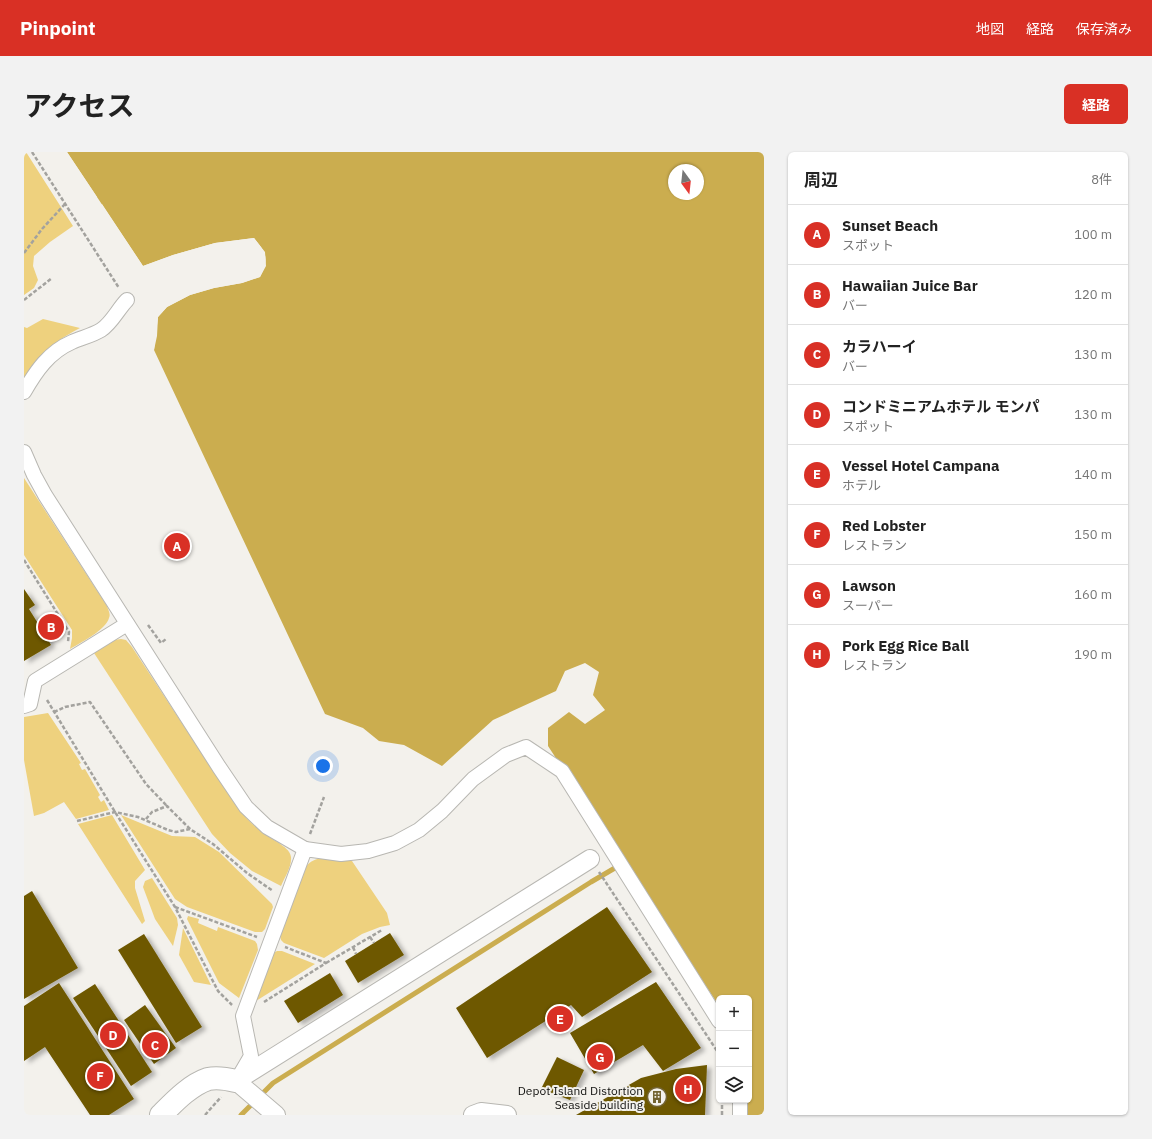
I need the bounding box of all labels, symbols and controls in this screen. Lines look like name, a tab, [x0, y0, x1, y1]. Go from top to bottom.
text: Pinpoint	[20, 16, 96, 40]
text: 地図	[976, 20, 1004, 38]
text: 経路	[1026, 20, 1054, 38]
text: 保存済み	[1076, 20, 1132, 38]
button: 経路	[1064, 84, 1128, 124]
text: アクセス	[24, 87, 135, 124]
north arrow	[668, 164, 704, 200]
text: 周辺	[804, 169, 838, 191]
text: 8件	[1091, 171, 1112, 188]
text: Sunset Beach	[842, 216, 938, 235]
text: A	[813, 226, 821, 243]
text: 100 m	[1074, 226, 1112, 243]
text: スポット	[842, 237, 894, 254]
text: Hawaiian Juice Bar	[842, 276, 978, 295]
text: B	[813, 286, 821, 303]
text: 120 m	[1074, 286, 1112, 303]
text: バー	[842, 297, 868, 314]
text: カラハーイ	[842, 337, 917, 356]
text: C	[813, 346, 821, 363]
text: 130 m	[1074, 346, 1112, 363]
text: バー	[842, 358, 868, 375]
text: コンドミニアムホテル モンパ	[842, 397, 1040, 416]
text: D	[812, 406, 822, 423]
text: 130 m	[1074, 406, 1112, 423]
text: スポット	[842, 418, 894, 435]
text: Vessel Hotel Campana	[842, 456, 999, 475]
text: E	[813, 466, 821, 483]
text: 140 m	[1074, 466, 1112, 483]
text: ホテル	[842, 477, 881, 494]
text: Red Lobster	[842, 516, 926, 535]
text: F	[813, 526, 821, 543]
text: 150 m	[1074, 526, 1112, 543]
pin: A	[164, 531, 190, 561]
text: レストラン	[842, 537, 907, 554]
text: Lawson	[842, 576, 896, 595]
text: G	[812, 586, 822, 603]
text: 160 m	[1074, 586, 1112, 603]
text: スーパー	[842, 597, 894, 614]
pin: B	[38, 612, 64, 642]
text: Pork Egg Rice Ball	[842, 636, 969, 655]
text: H	[812, 646, 822, 663]
text: 190 m	[1074, 646, 1112, 663]
text: レストラン	[842, 657, 907, 674]
your location	[313, 756, 333, 776]
map controls	[716, 995, 752, 1103]
button: +	[716, 995, 752, 1031]
pin: E	[547, 1004, 573, 1034]
pin: D	[100, 1020, 126, 1050]
pin: C	[142, 1030, 168, 1060]
button: −	[716, 1031, 752, 1067]
pin: G	[587, 1042, 613, 1072]
pin: F	[87, 1061, 113, 1091]
button: layers	[716, 1067, 752, 1103]
pin: H	[675, 1074, 701, 1104]
place label: Depot Island Distortion Seaside building	[518, 1083, 644, 1112]
building icon: Depot Island Distortion Seaside building	[646, 1086, 668, 1108]

